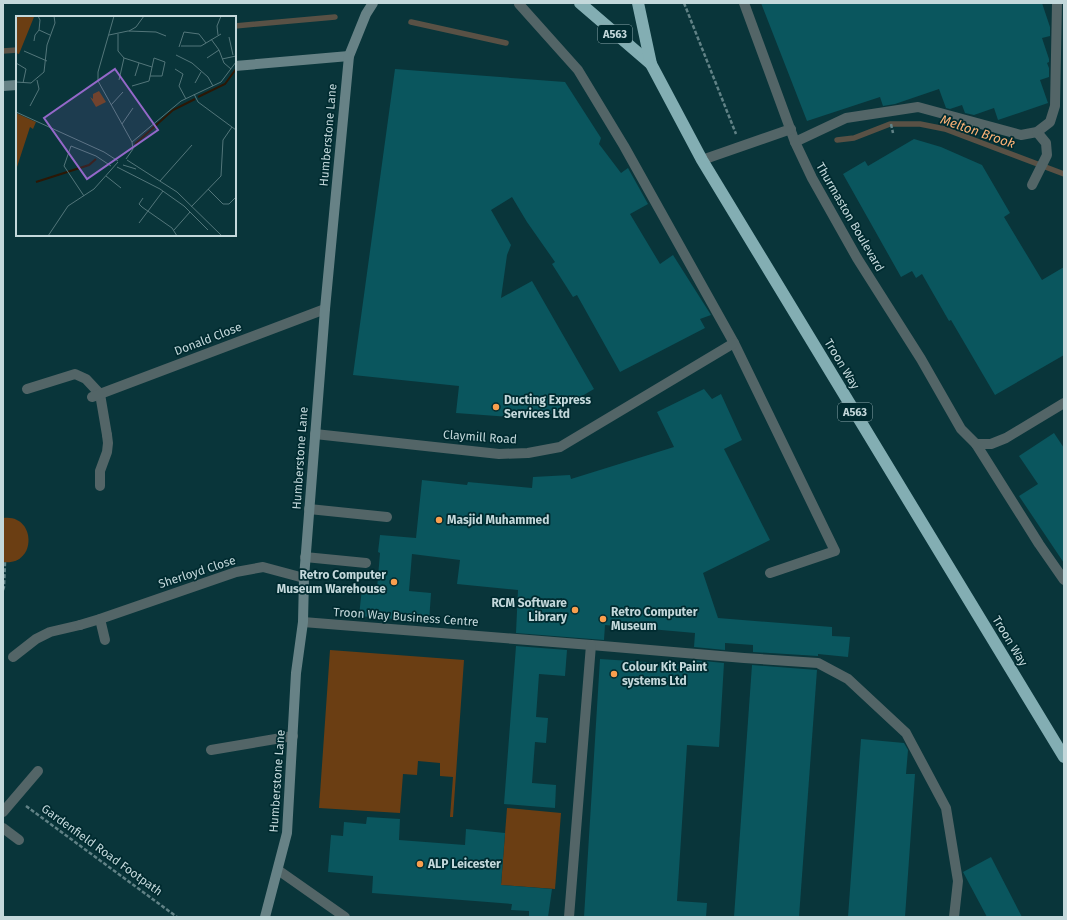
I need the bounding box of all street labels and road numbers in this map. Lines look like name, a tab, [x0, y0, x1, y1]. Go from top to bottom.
road number: A563	[598, 25, 632, 43]
street label: Humberstone Lane	[317, 83, 339, 187]
street label: Thurmaston Boulevard	[813, 160, 887, 274]
street label: Donald Close	[172, 320, 244, 358]
street label: Troon Way	[822, 336, 863, 392]
road number: A563	[838, 403, 872, 421]
street label: Humberstone Lane	[289, 406, 311, 510]
street label: Claymill Road	[443, 427, 517, 447]
street label: Sherloyd Close	[157, 553, 237, 591]
street label: Troon Way Business Centre	[333, 605, 479, 629]
street label: Troon Way	[990, 613, 1031, 669]
street label: Humberstone Lane	[266, 729, 288, 833]
street label: Gardenfield Road Footpath	[39, 801, 165, 899]

